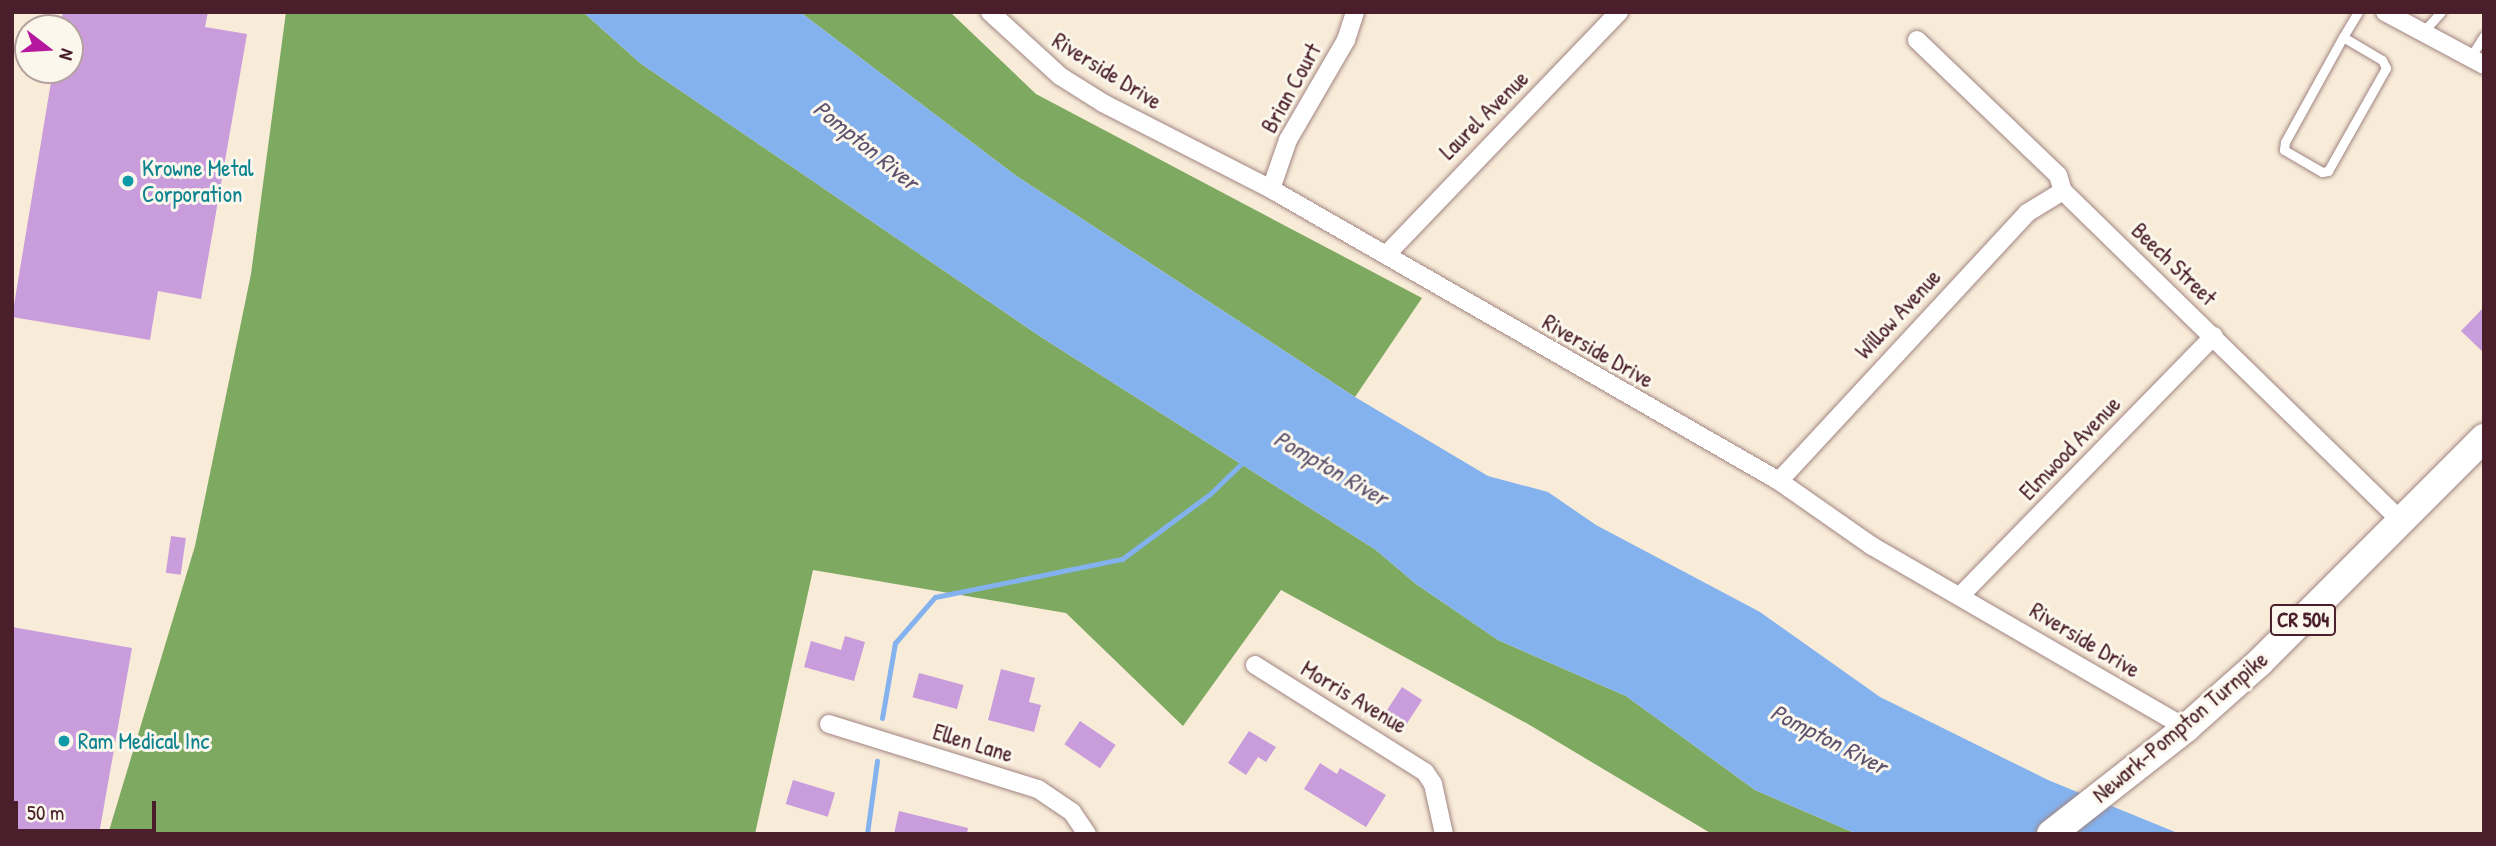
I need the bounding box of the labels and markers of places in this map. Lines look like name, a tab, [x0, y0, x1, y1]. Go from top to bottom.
place label: Krowne Metal Corporation	[142, 154, 254, 208]
marker: Krowne Metal Corporation	[120, 173, 136, 189]
place label: Ram Medical Inc	[78, 727, 209, 755]
marker: Ram Medical Inc	[56, 733, 72, 749]

